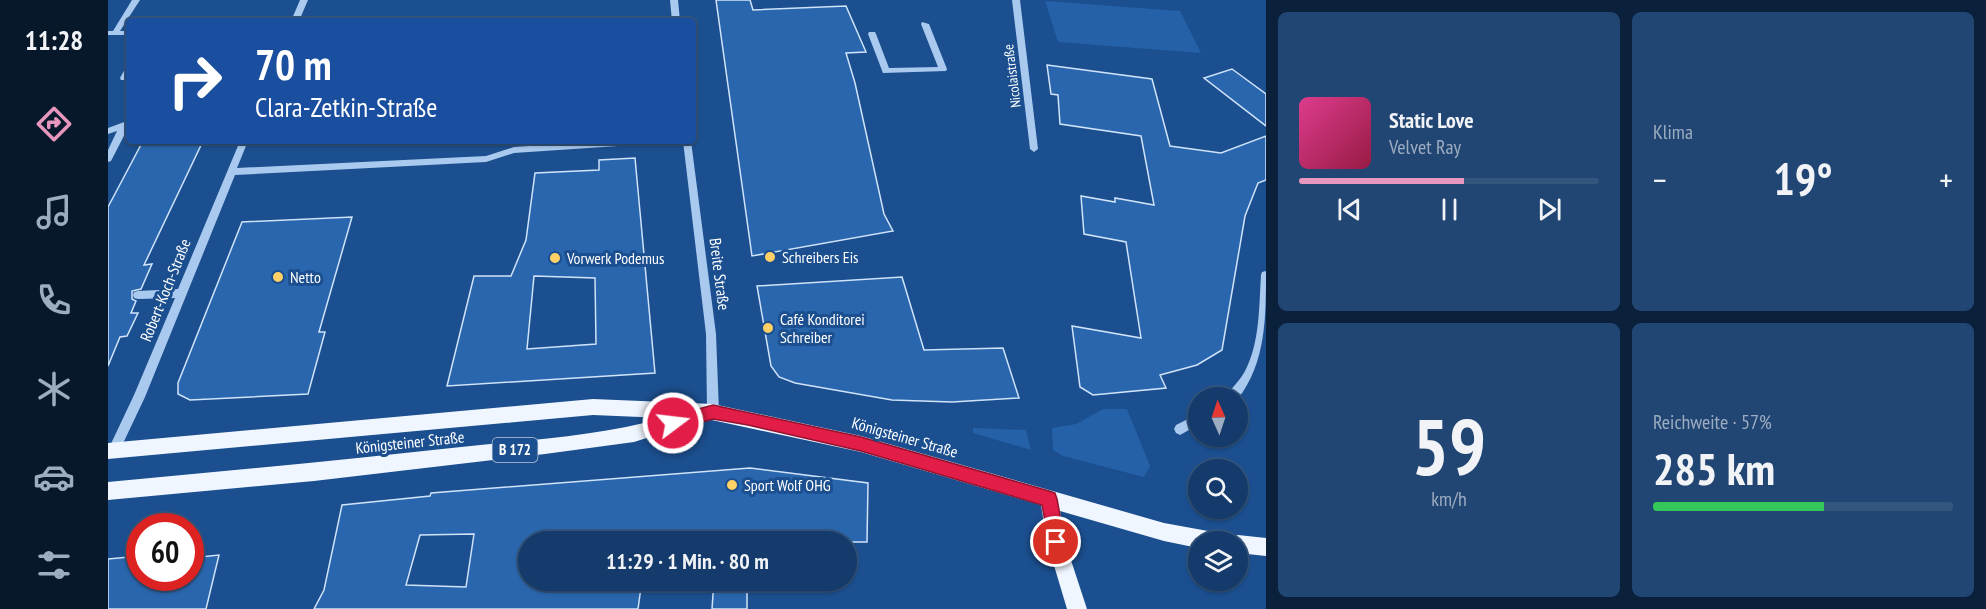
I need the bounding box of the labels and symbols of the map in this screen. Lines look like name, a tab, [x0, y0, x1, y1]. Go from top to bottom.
street label: Nicolaistraße	[999, 43, 1025, 109]
street label: Robert-Koch-Straße	[135, 236, 195, 344]
street label: Breite Straße	[706, 237, 734, 311]
place label: Schreibers Eis	[782, 247, 859, 267]
place label: Vorwerk Podemus	[566, 248, 664, 268]
marker: Schreibers Eis	[763, 250, 777, 264]
marker: Vorwerk Podemus	[548, 251, 562, 265]
place label: Netto	[290, 267, 321, 287]
marker: Netto	[271, 270, 285, 284]
place label: Café Konditorei Schreiber	[780, 309, 865, 347]
marker: Café Konditorei Schreiber	[761, 321, 775, 335]
north arrow	[1188, 387, 1248, 447]
position arrow	[641, 391, 705, 455]
street label: Königsteiner Straße	[850, 412, 960, 462]
street label: Königsteiner Straße	[355, 426, 465, 458]
road number: B 172	[492, 438, 538, 462]
place label: Sport Wolf OHG	[744, 475, 831, 495]
marker: Sport Wolf OHG	[725, 478, 739, 492]
speed limit sign: 60	[126, 513, 204, 591]
pin	[1030, 516, 1081, 567]

